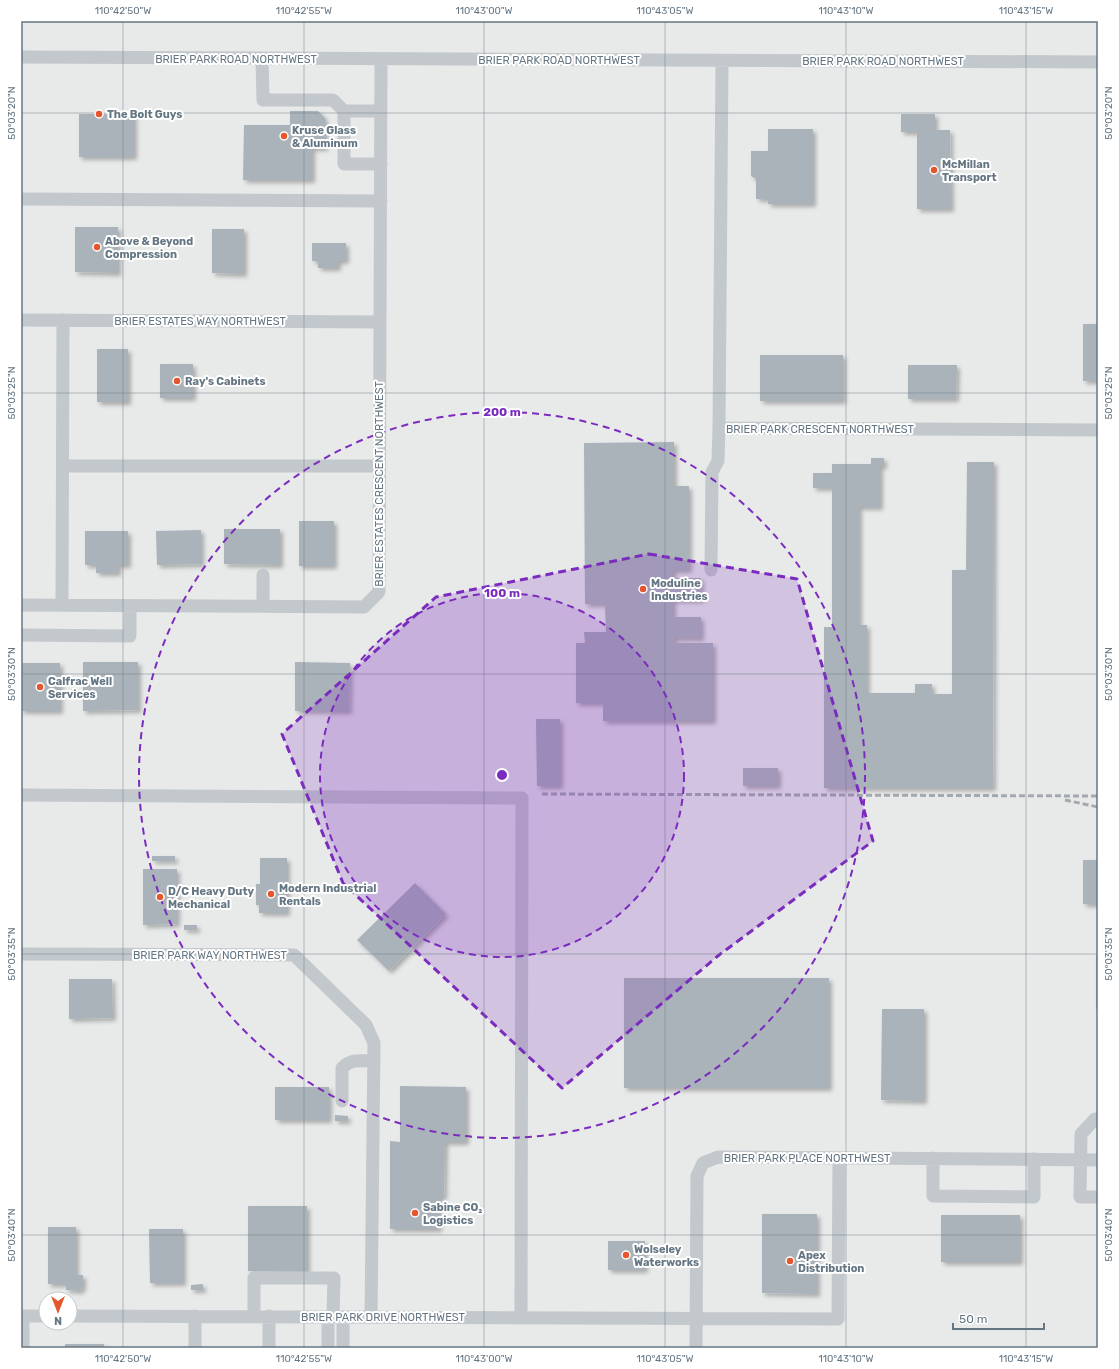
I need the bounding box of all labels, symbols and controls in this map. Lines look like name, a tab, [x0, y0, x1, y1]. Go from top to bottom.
text: 110°42'50"W	[95, 5, 151, 17]
text: 110°42'55"W	[276, 5, 332, 17]
text: 110°43'00"W	[455, 5, 513, 17]
text: 110°43'05"W	[637, 5, 693, 17]
text: 110°43'10"W	[818, 5, 874, 17]
text: 110°43'15"W	[999, 5, 1053, 17]
street label: BRIER PARK ROAD NORTHWEST	[155, 53, 317, 66]
street label: BRIER PARK ROAD NORTHWEST	[478, 54, 640, 67]
street label: BRIER PARK ROAD NORTHWEST	[802, 55, 964, 68]
text: 50°03'20"N	[6, 86, 18, 140]
text: 50°03'20"N	[1103, 86, 1115, 140]
place label: The Bolt Guys	[107, 108, 182, 121]
marker: The Bolt Guys	[94, 109, 104, 119]
place label: Kruse Glass & Aluminum	[292, 124, 358, 150]
marker: Kruse Glass & Aluminum	[279, 131, 289, 141]
place label: McMillan Transport	[942, 158, 997, 184]
marker: McMillan Transport	[929, 165, 939, 175]
place label: Above & Beyond Compression	[105, 235, 193, 261]
marker: Above & Beyond Compression	[92, 242, 102, 252]
street label: BRIER ESTATES WAY NORTHWEST	[114, 315, 286, 328]
text: 50°03'25"N	[6, 366, 18, 420]
text: 50°03'25"N	[1103, 366, 1115, 420]
place label: Ray's Cabinets	[185, 375, 265, 388]
marker: Ray's Cabinets	[172, 376, 182, 386]
street label: BRIER ESTATES CRESCENT NORTHWEST	[373, 381, 386, 587]
text: 200 m	[483, 405, 521, 419]
street label: BRIER PARK CRESCENT NORTHWEST	[726, 423, 915, 436]
place label: Moduline Industries	[651, 577, 708, 603]
marker: Moduline Industries	[638, 584, 648, 594]
text: 100 m	[484, 586, 520, 600]
text: 50°03'30"N	[6, 647, 18, 701]
text: 50°03'30"N	[1103, 647, 1115, 701]
place label: Calfrac Well Services	[48, 675, 112, 701]
marker: Calfrac Well Services	[35, 682, 45, 692]
centre of rings	[495, 768, 509, 782]
place label: Modern Industrial Rentals	[279, 882, 376, 908]
place label: D/C Heavy Duty Mechanical	[168, 885, 255, 911]
marker: Modern Industrial Rentals	[266, 889, 276, 899]
marker: D/C Heavy Duty Mechanical	[155, 892, 165, 902]
text: 50°03'35"N	[6, 927, 18, 981]
text: 50°03'35"N	[1103, 927, 1115, 981]
street label: BRIER PARK WAY NORTHWEST	[133, 949, 288, 962]
street label: BRIER PARK PLACE NORTHWEST	[724, 1152, 891, 1165]
place label: Sabine CO₂ Logistics	[423, 1201, 482, 1227]
text: 50°03'40"N	[6, 1208, 18, 1262]
marker: Sabine CO₂ Logistics	[410, 1208, 420, 1218]
text: 50°03'40"N	[1103, 1208, 1115, 1262]
place label: Wolseley Waterworks	[634, 1243, 699, 1269]
place label: Apex Distribution	[798, 1249, 864, 1275]
marker: Wolseley Waterworks	[621, 1250, 631, 1260]
marker: Apex Distribution	[785, 1256, 795, 1266]
north arrow	[38, 1291, 78, 1331]
scale bar	[953, 1305, 1044, 1331]
street label: BRIER PARK DRIVE NORTHWEST	[301, 1311, 466, 1324]
text: 50 m	[959, 1312, 987, 1326]
text: N	[54, 1314, 62, 1327]
text: 110°42'50"W	[95, 1353, 151, 1365]
text: 110°42'55"W	[276, 1353, 332, 1365]
text: 110°43'00"W	[455, 1353, 513, 1365]
text: 110°43'05"W	[637, 1353, 693, 1365]
text: 110°43'10"W	[818, 1353, 874, 1365]
text: 110°43'15"W	[999, 1353, 1053, 1365]

